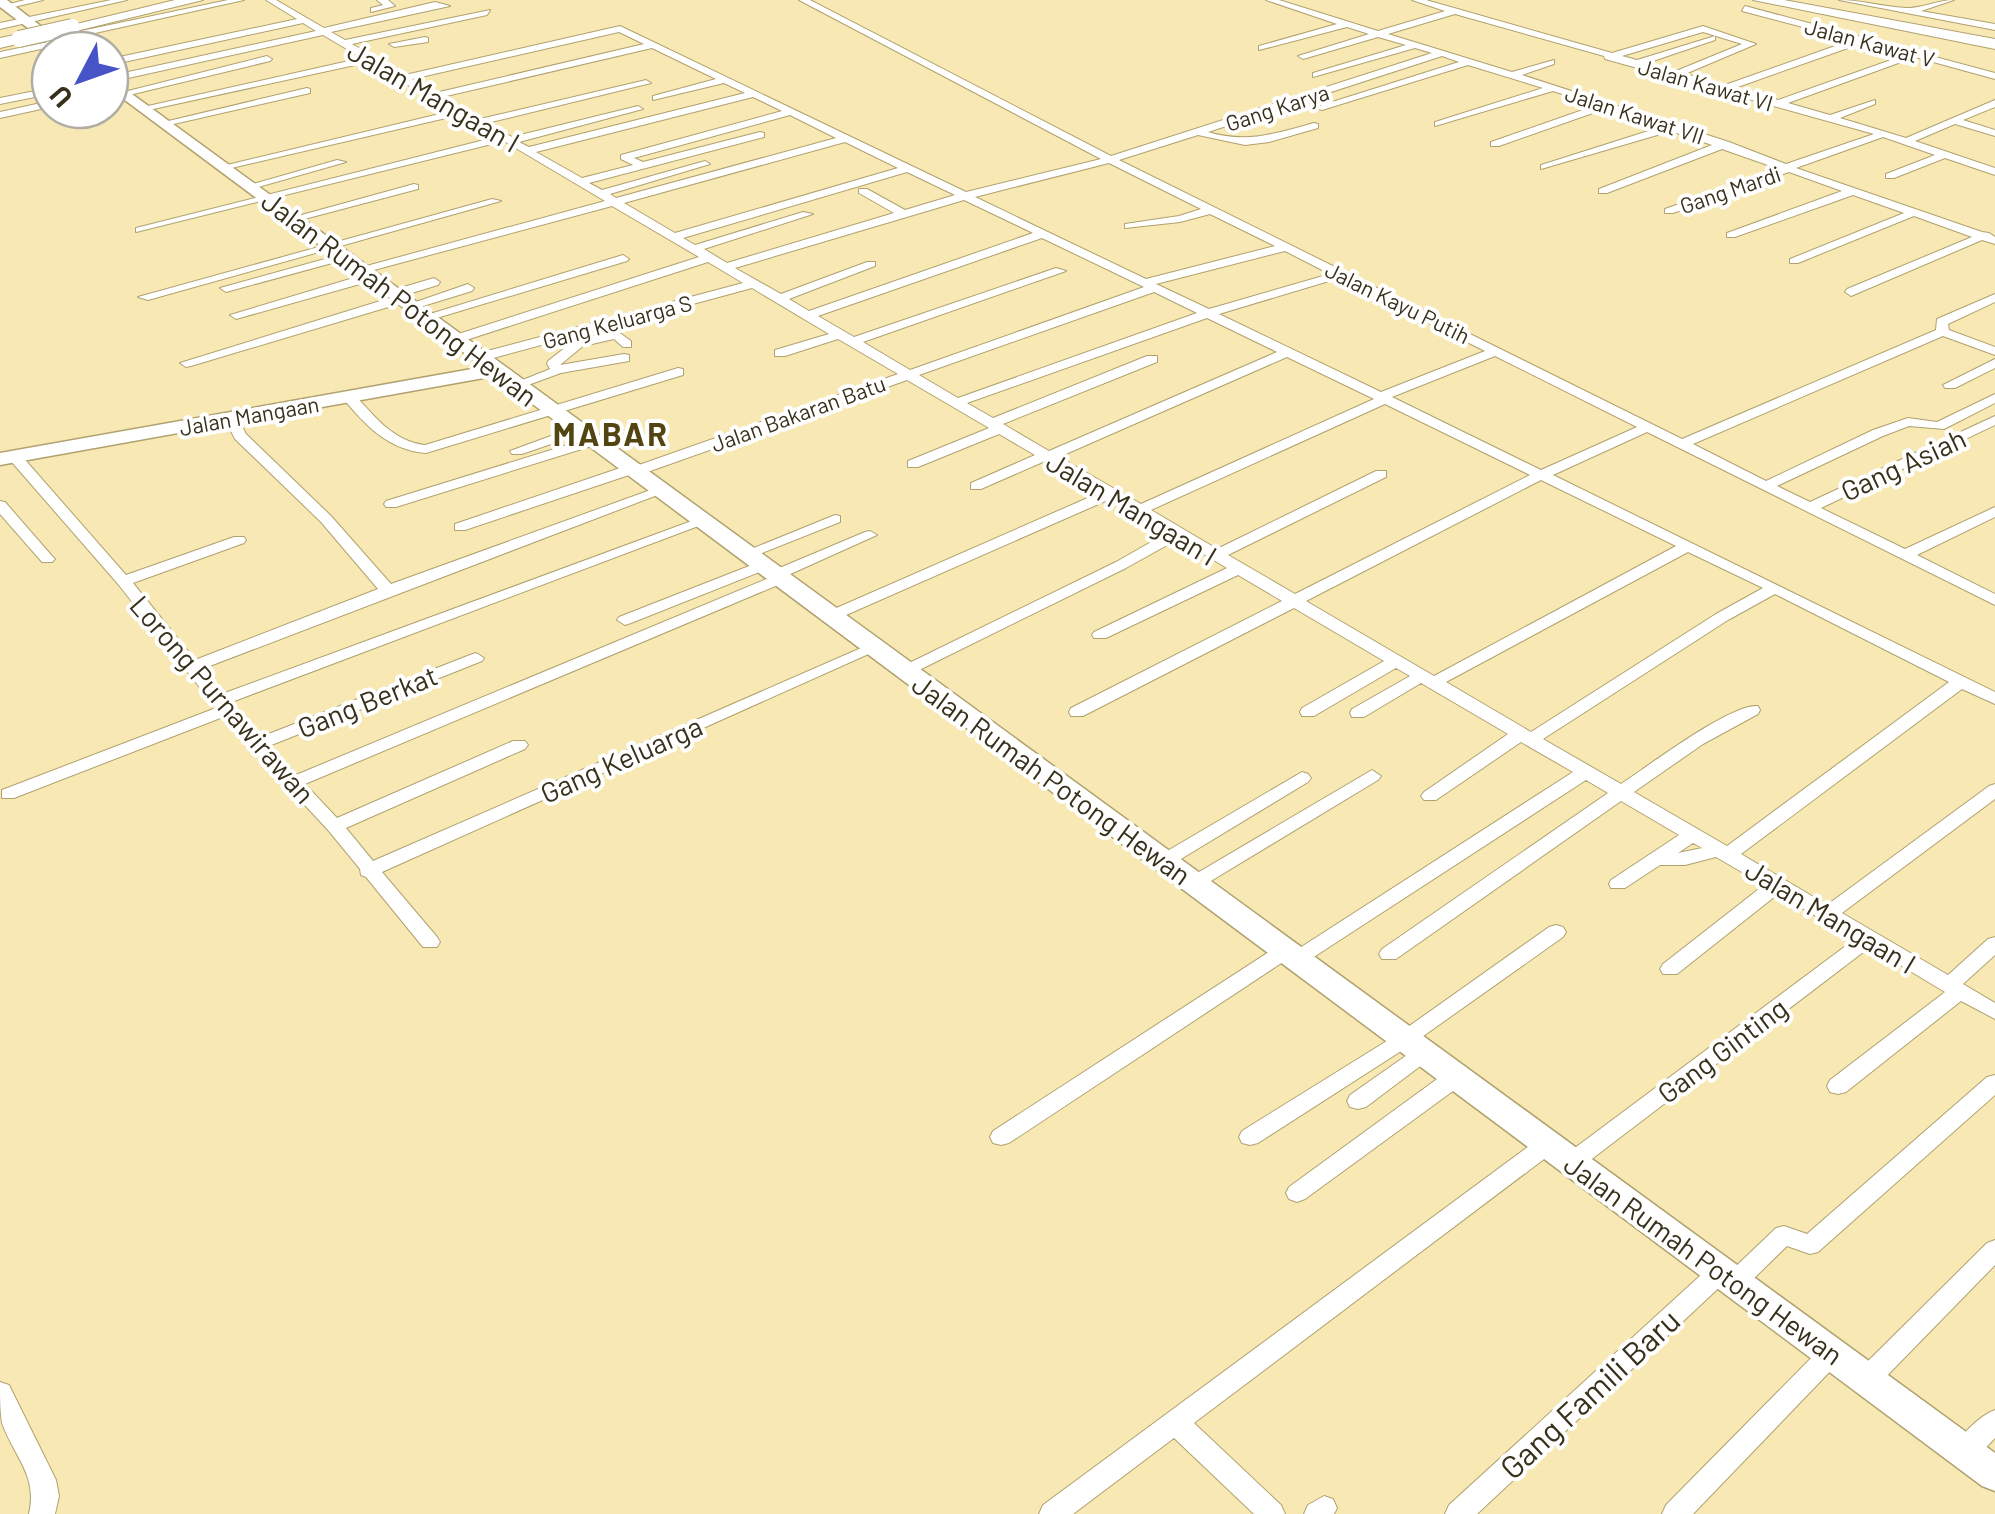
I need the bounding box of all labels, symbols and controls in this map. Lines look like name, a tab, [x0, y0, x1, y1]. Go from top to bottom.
street label: Jalan Kawat V	[1802, 12, 1938, 72]
north arrow	[30, 30, 130, 130]
street label: Jalan Mangaan I	[342, 33, 526, 159]
street label: Jalan Kawat VI	[1636, 52, 1776, 116]
street label: Gang Karya	[1222, 78, 1332, 136]
text: U	[42, 79, 79, 115]
street label: Jalan Kawat VII	[1562, 79, 1708, 149]
street label: Gang Mardi	[1676, 160, 1784, 218]
street label: Jalan Rumah Potong Hewan	[256, 183, 544, 413]
street label: Jalan Kayu Putih	[1321, 256, 1475, 348]
street label: Gang Keluarga S	[539, 289, 695, 353]
street label: Jalan Bakaran Batu	[707, 369, 889, 457]
street label: Jalan Mangaan	[177, 390, 321, 440]
district label: MABAR	[553, 414, 669, 452]
street label: Gang Asiah	[1835, 420, 1971, 508]
street label: Jalan Mangaan I	[1041, 444, 1223, 572]
street label: Lorong Purnawirawan	[124, 588, 322, 810]
street label: Gang Berkat	[292, 658, 442, 744]
street label: Jalan Rumah Potong Hewan	[906, 666, 1198, 892]
street label: Gang Keluarga	[535, 708, 707, 810]
street label: Jalan Mangaan I	[1740, 852, 1922, 980]
street label: Gang Ginting	[1650, 990, 1794, 1110]
street label: Jalan Rumah Potong Hewan	[1558, 1146, 1850, 1372]
street label: Gang Famili Baru	[1491, 1300, 1687, 1486]

